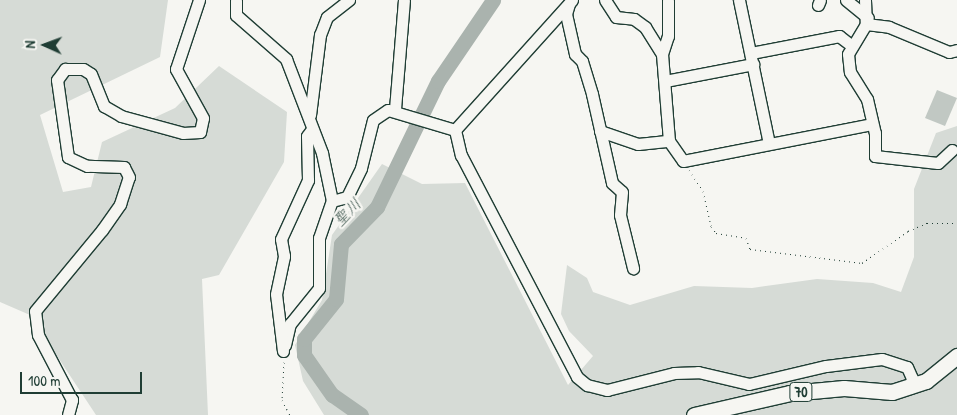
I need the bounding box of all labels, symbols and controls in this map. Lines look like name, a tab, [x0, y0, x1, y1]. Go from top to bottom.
north arrow	[20, 20, 70, 70]
text: N	[20, 40, 39, 49]
water label: 聖川	[329, 194, 365, 230]
scale bar	[22, 362, 145, 394]
text: 100 m	[28, 370, 61, 391]
road number: 70	[788, 381, 814, 404]

